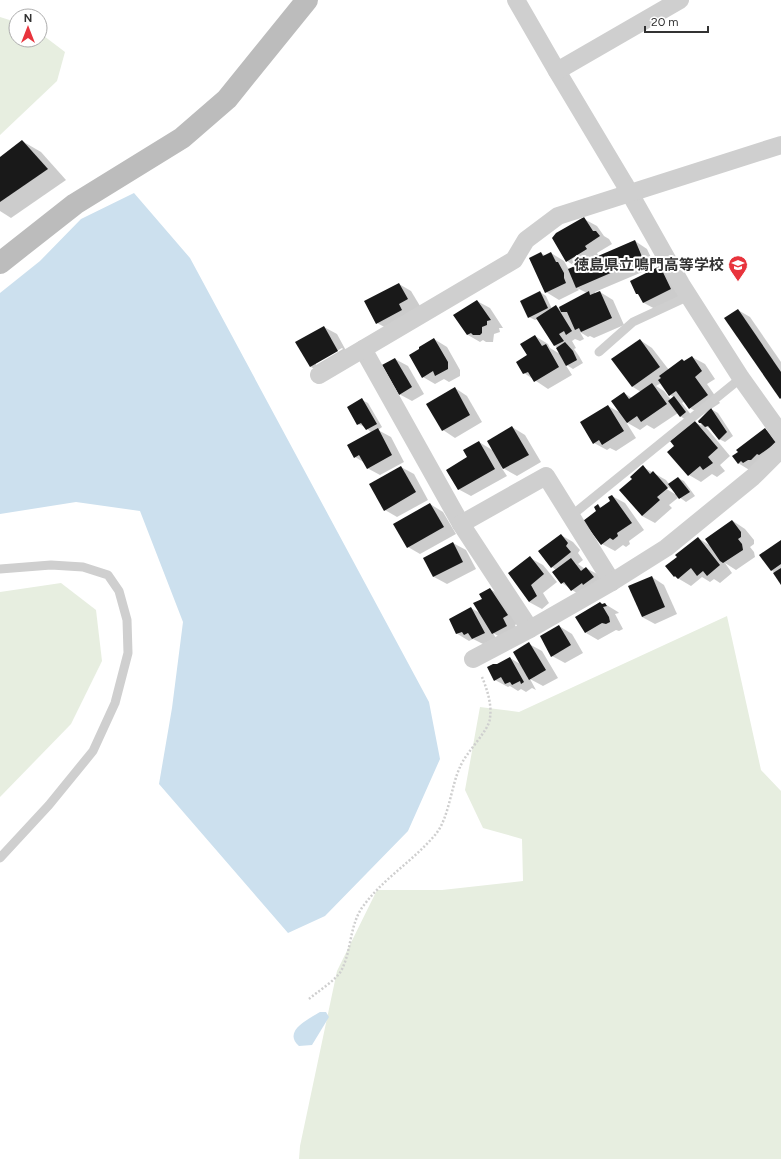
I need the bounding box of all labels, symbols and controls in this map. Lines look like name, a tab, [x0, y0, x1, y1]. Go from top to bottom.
north arrow	[8, 8, 48, 48]
scale bar	[645, 8, 708, 34]
text: N	[24, 12, 32, 25]
text: 20 m	[651, 15, 679, 29]
school or university icon: 徳島県立鳴門高等学校	[727, 254, 749, 282]
place label: 徳島県立鳴門高等学校	[574, 256, 724, 274]

